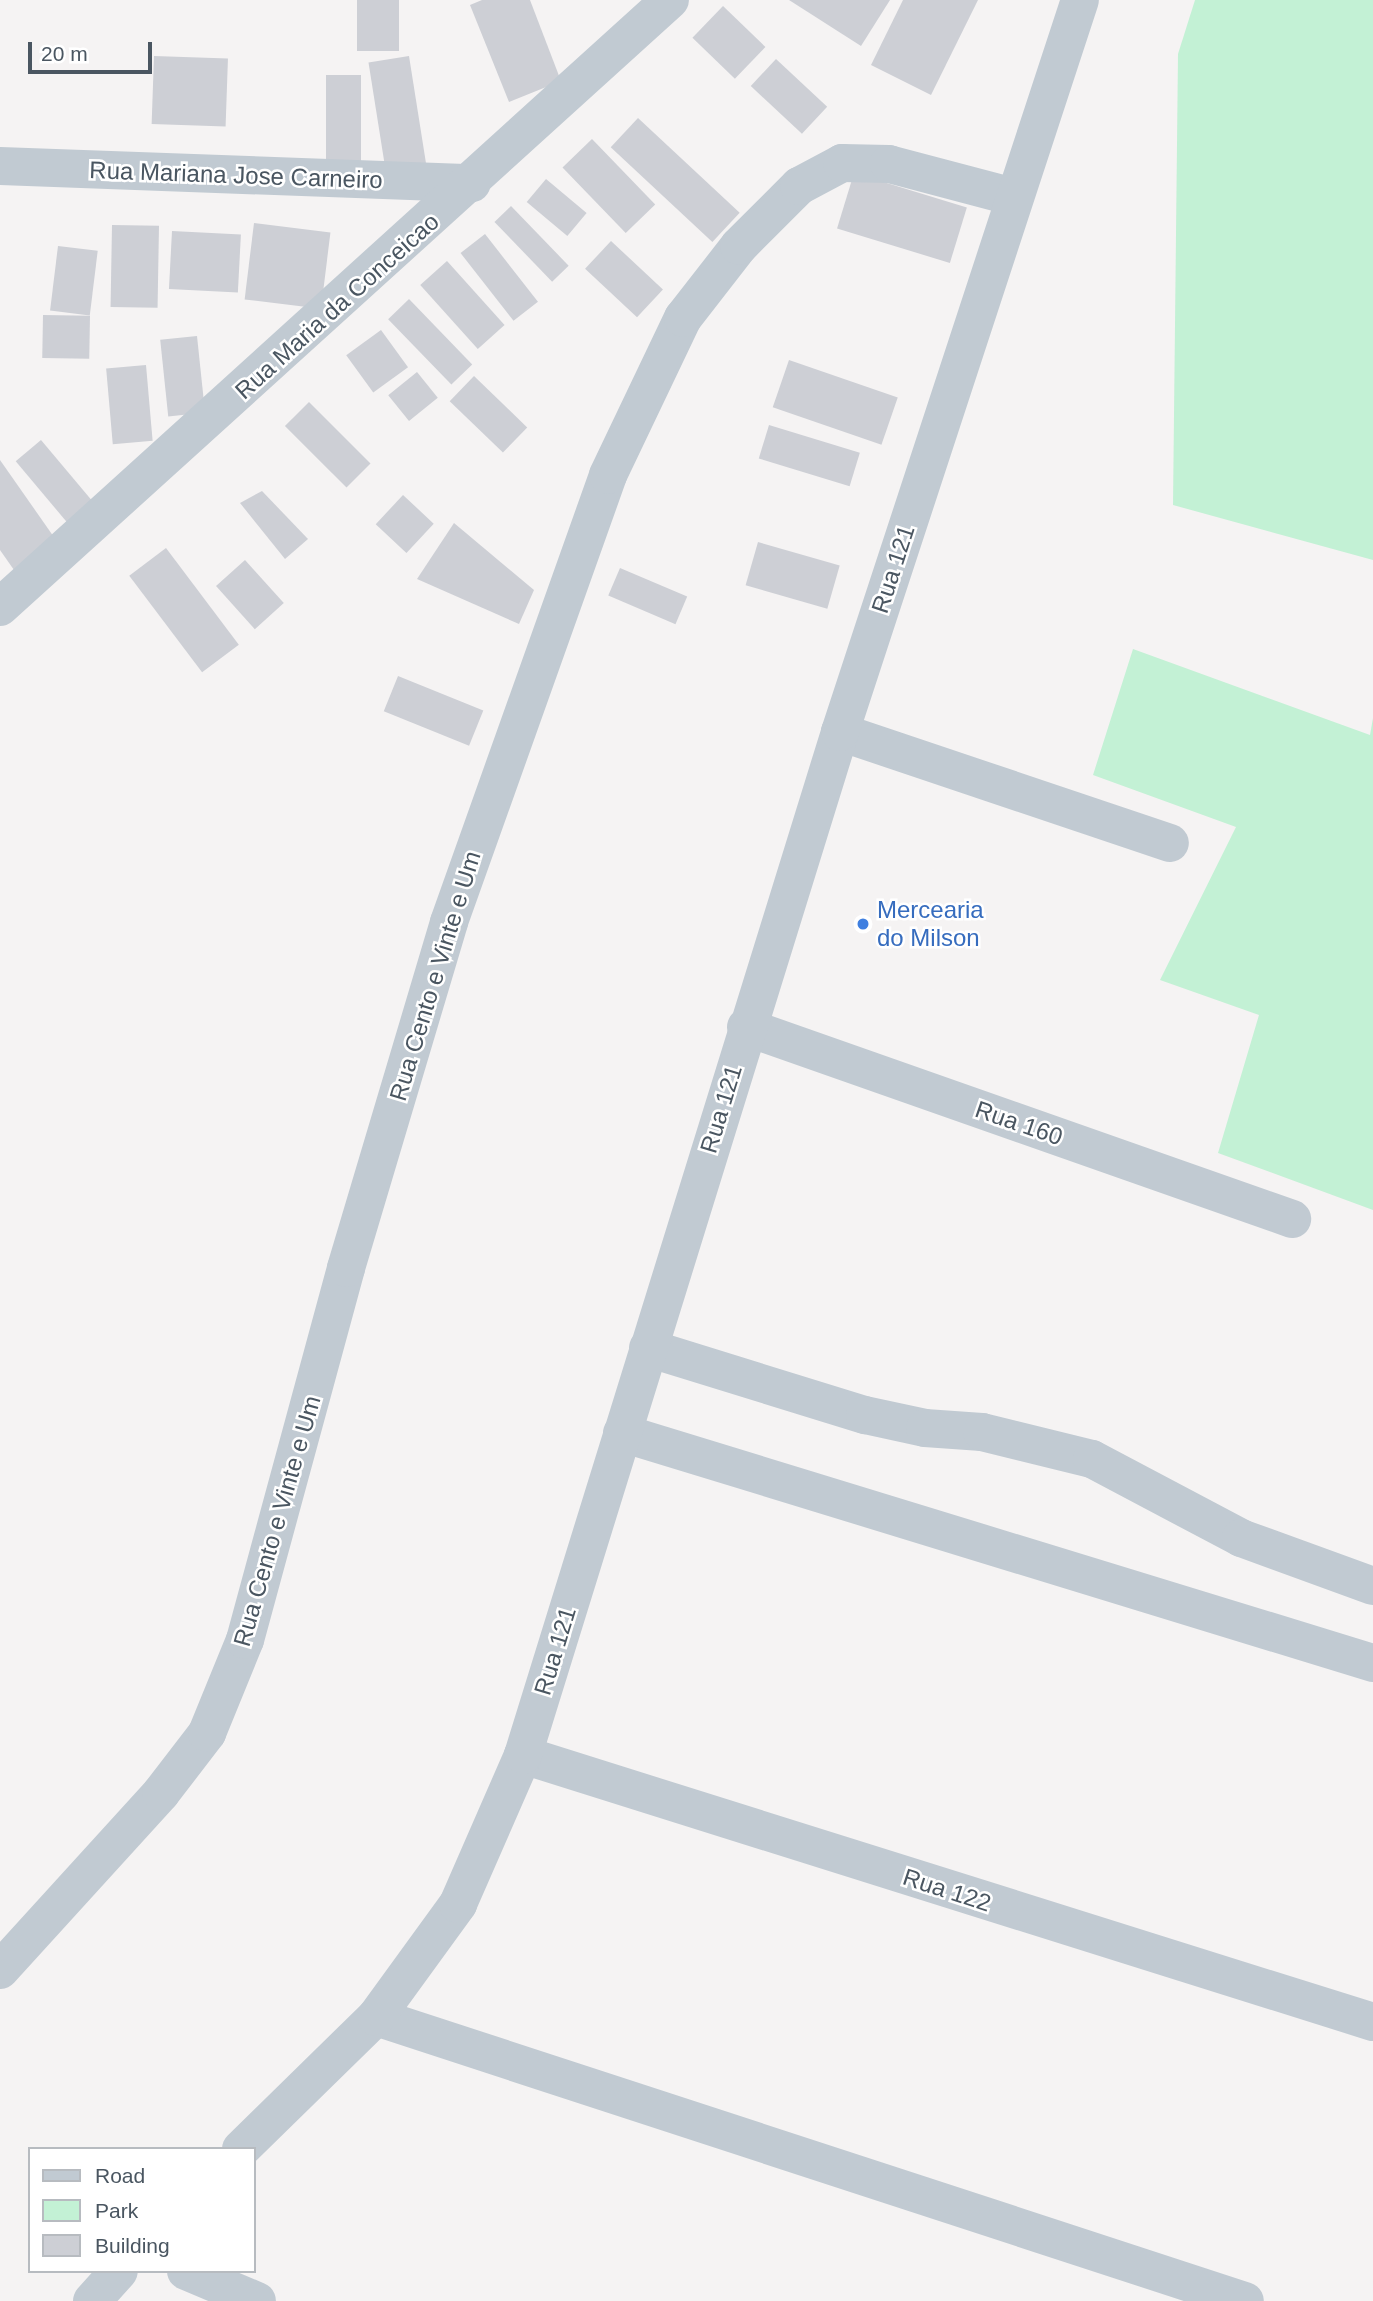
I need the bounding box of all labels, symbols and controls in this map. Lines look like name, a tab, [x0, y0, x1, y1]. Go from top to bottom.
scale bar	[32, 28, 156, 72]
text: 20 m	[41, 42, 88, 65]
street label: Rua Mariana Jose Carneiro	[89, 155, 383, 195]
street label: Rua Maria da Conceicao	[229, 207, 445, 405]
street label: Rua 121	[865, 521, 921, 617]
street label: Rua Cento e Vinte e Um	[383, 848, 487, 1104]
place label: Mercearia do Milson	[877, 896, 984, 952]
marker: Mercearia do Milson	[855, 916, 871, 932]
street label: Rua 121	[694, 1061, 748, 1157]
street label: Rua 160	[971, 1095, 1067, 1151]
street label: Rua Cento e Vinte e Um	[227, 1392, 327, 1650]
street label: Rua 121	[528, 1603, 582, 1699]
street label: Rua 122	[899, 1862, 995, 1918]
legend	[28, 2147, 256, 2273]
text: Road	[95, 2164, 145, 2187]
text: Park	[95, 2199, 138, 2222]
text: Building	[95, 2234, 170, 2257]

